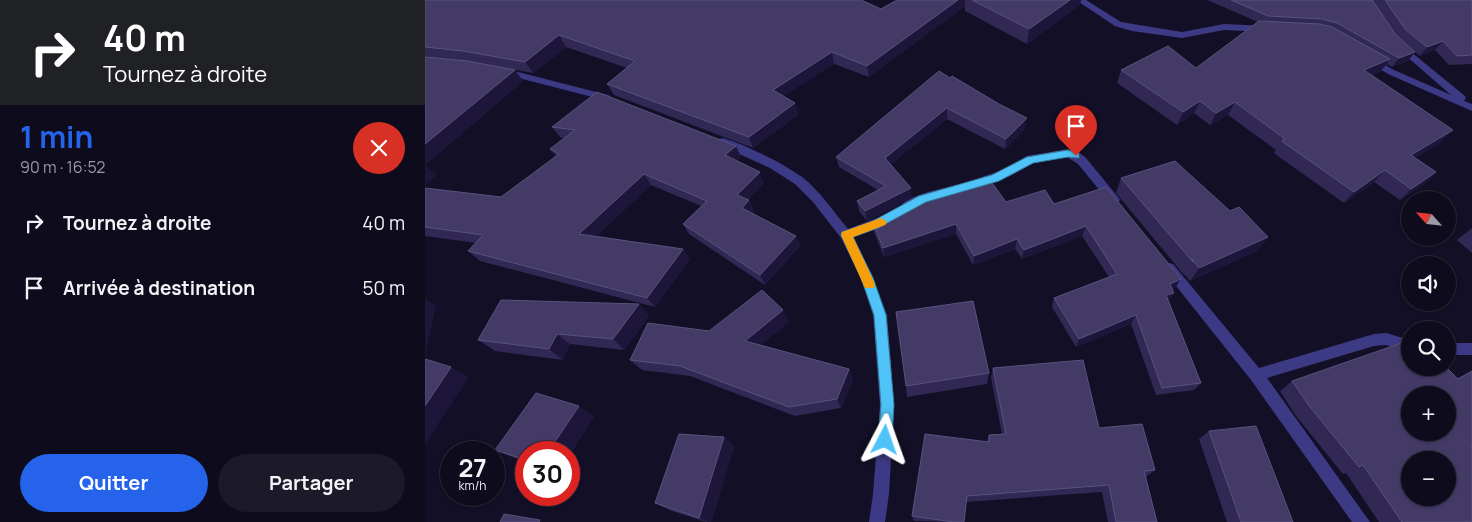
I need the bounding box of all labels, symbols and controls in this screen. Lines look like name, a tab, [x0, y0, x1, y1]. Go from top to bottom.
text: 40 m	[103, 14, 186, 62]
icon: right	[20, 20, 85, 85]
text: Tournez à droite	[103, 59, 267, 89]
pin	[1055, 105, 1097, 156]
icon: arrive	[1062, 112, 1090, 140]
text: 1 min	[20, 116, 93, 157]
button: close	[353, 122, 405, 174]
text: 90 m · 16:52	[20, 156, 105, 178]
north arrow	[1401, 191, 1456, 246]
map controls	[1401, 191, 1456, 506]
icon: right	[20, 209, 48, 237]
text: Tournez à droite	[63, 210, 211, 236]
text: 40 m	[362, 210, 405, 236]
button: sound	[1401, 256, 1456, 311]
icon: arrive	[20, 274, 48, 302]
text: Arrivée à destination	[63, 275, 255, 301]
text: 50 m	[363, 275, 405, 301]
button: search	[1401, 321, 1456, 376]
button: +	[1401, 386, 1456, 441]
position arrow	[858, 413, 910, 465]
speed limit sign: 30	[515, 441, 580, 506]
text: 27	[458, 450, 487, 485]
button: −	[1401, 451, 1456, 506]
button: Quitter	[20, 454, 208, 512]
button: Partager	[218, 454, 405, 512]
text: km/h	[459, 477, 486, 494]

